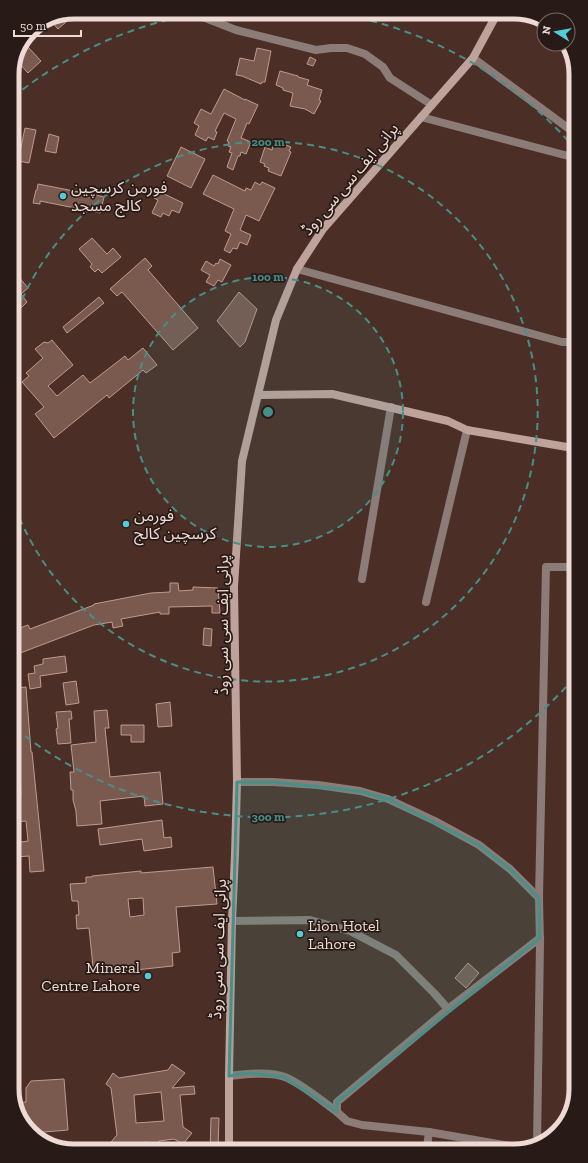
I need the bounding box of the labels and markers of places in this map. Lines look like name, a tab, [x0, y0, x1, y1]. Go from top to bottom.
place label: فورمن کرسچین کالج مسجد	[71, 178, 167, 218]
marker: فورمن کرسچین کالج مسجد	[58, 191, 68, 201]
centre of rings	[261, 405, 275, 419]
place label: فورمن کرسچین کالج	[134, 506, 217, 546]
marker: فورمن کرسچین کالج	[121, 519, 131, 529]
place label: Lion Hotel Lahore	[308, 916, 380, 953]
marker: Lion Hotel Lahore	[295, 929, 305, 939]
place label: Mineral Centre Lahore	[41, 958, 140, 995]
marker: Mineral Centre Lahore	[143, 971, 153, 981]

